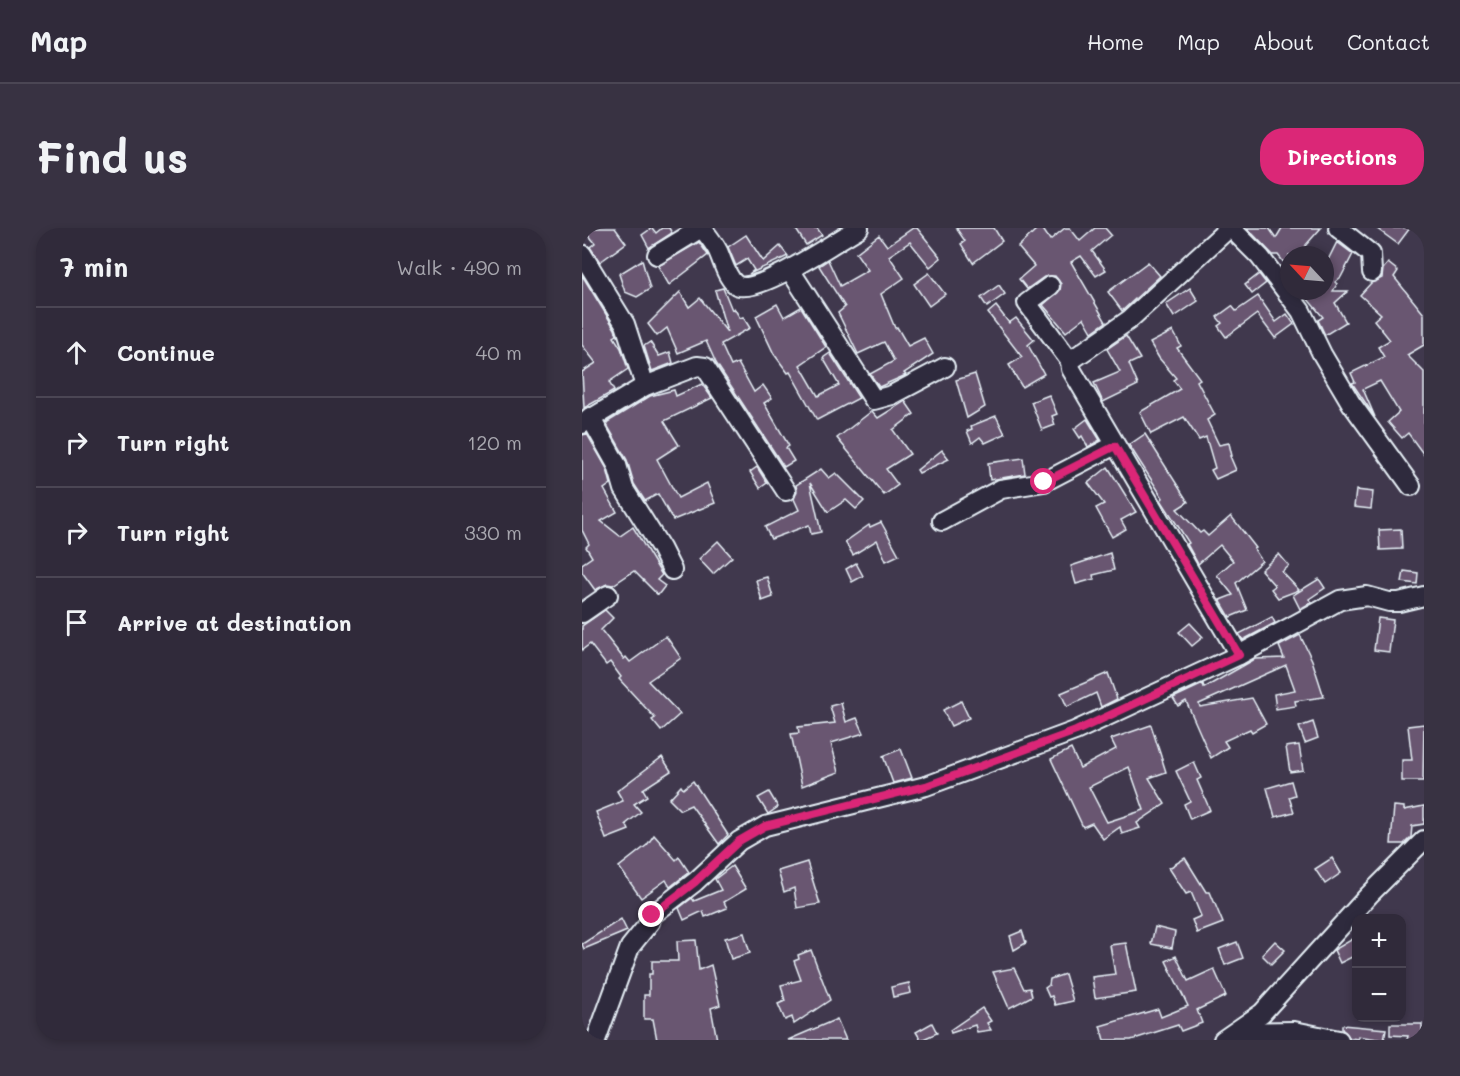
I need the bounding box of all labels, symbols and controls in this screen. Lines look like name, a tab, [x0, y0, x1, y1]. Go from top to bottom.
text: Map	[30, 23, 87, 59]
text: Home	[1087, 28, 1144, 55]
text: Map	[1177, 28, 1220, 55]
text: About	[1253, 28, 1314, 55]
text: Contact	[1347, 28, 1430, 55]
button: Directions	[1260, 128, 1424, 185]
text: Find us	[36, 129, 188, 184]
north arrow	[1280, 246, 1334, 300]
text: 7 min	[60, 250, 128, 284]
text: Walk · 490 m	[397, 254, 522, 280]
icon: ahead	[60, 336, 93, 369]
text: Continue	[117, 338, 215, 367]
text: 40 m	[476, 339, 522, 365]
icon: right	[60, 426, 93, 459]
text: Turn right	[117, 428, 229, 457]
text: 120 m	[467, 429, 522, 455]
route start	[1030, 468, 1056, 494]
icon: right	[60, 516, 93, 549]
text: Turn right	[117, 518, 229, 547]
text: 330 m	[464, 519, 522, 545]
icon: arrive	[60, 606, 93, 639]
text: Arrive at destination	[117, 608, 352, 637]
route end	[638, 901, 664, 927]
map controls	[1352, 914, 1406, 1022]
button: +	[1352, 914, 1406, 968]
button: −	[1352, 968, 1406, 1022]

